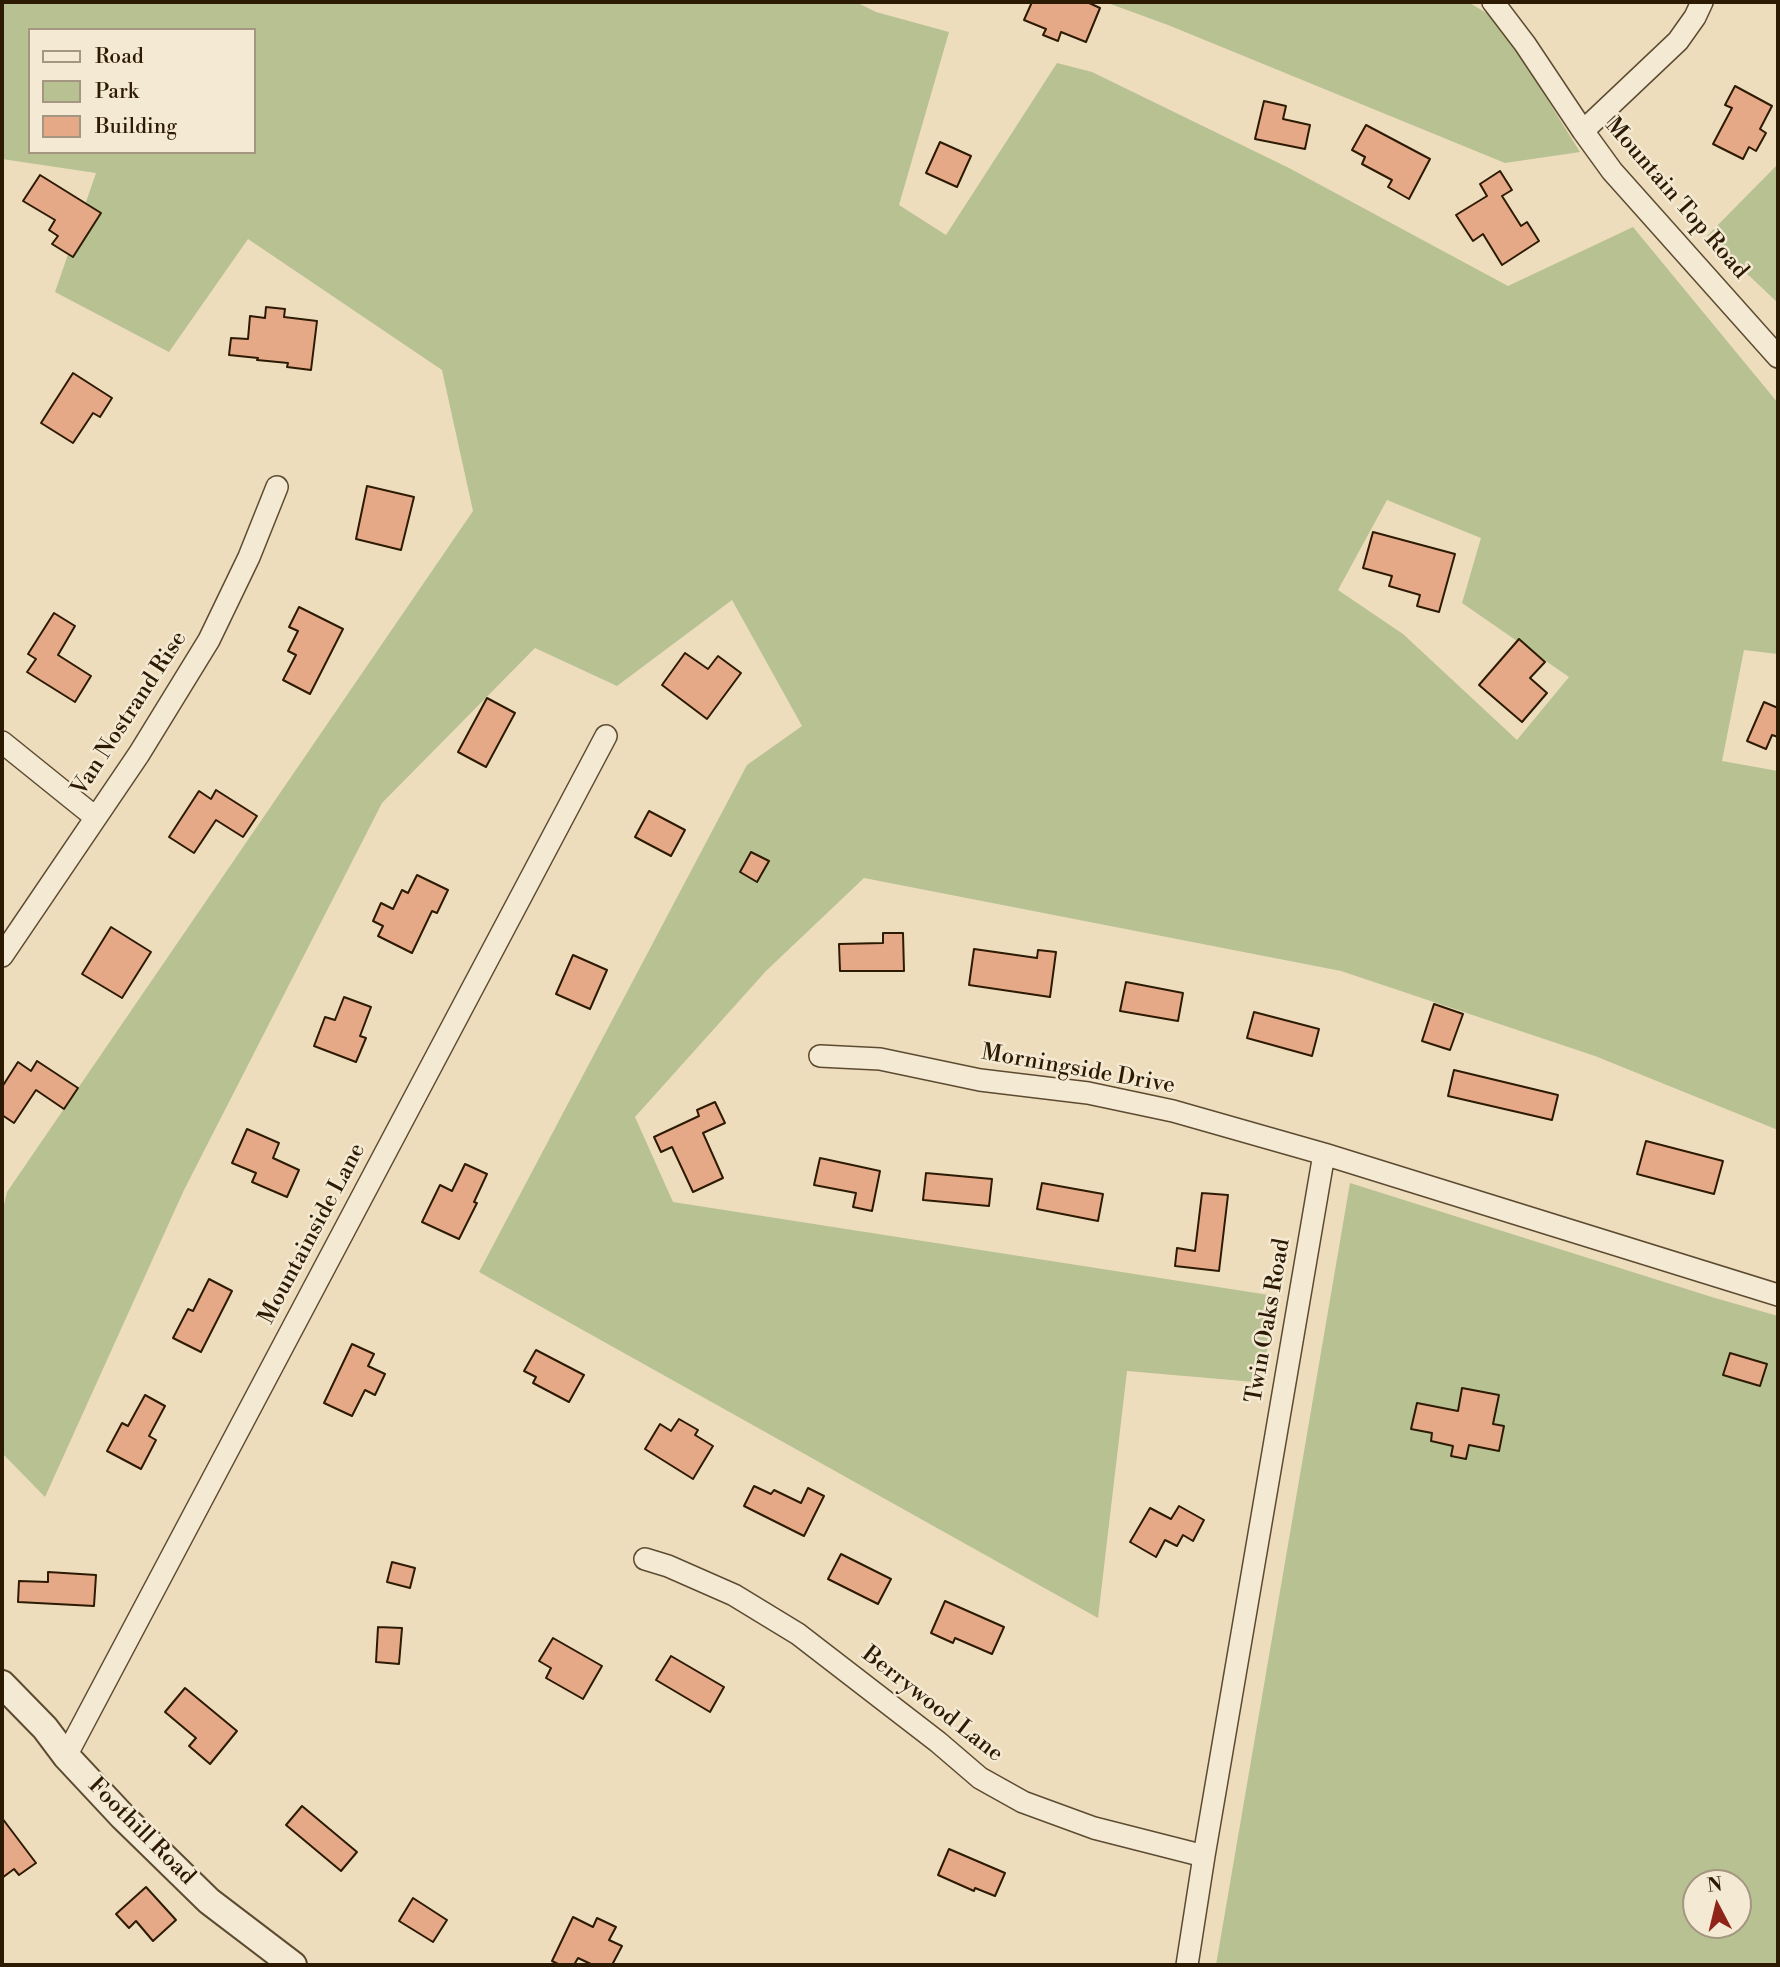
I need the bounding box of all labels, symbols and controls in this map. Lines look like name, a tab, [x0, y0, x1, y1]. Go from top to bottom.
legend	[28, 28, 256, 154]
text: Road	[95, 44, 144, 70]
text: Park	[95, 79, 139, 105]
street label: Mountain Top Road	[1598, 113, 1754, 285]
text: Building	[95, 114, 177, 140]
street label: Van Nostrand Rise	[66, 626, 194, 802]
street label: Morningside Drive	[979, 1039, 1177, 1101]
street label: Mountainside Lane	[254, 1139, 372, 1329]
street label: Twin Oaks Road	[1241, 1237, 1297, 1405]
street label: Berrywood Lane	[856, 1641, 1008, 1769]
street label: Foothill Road	[82, 1773, 200, 1891]
north arrow	[1682, 1869, 1752, 1939]
text: N	[1706, 1872, 1724, 1898]

